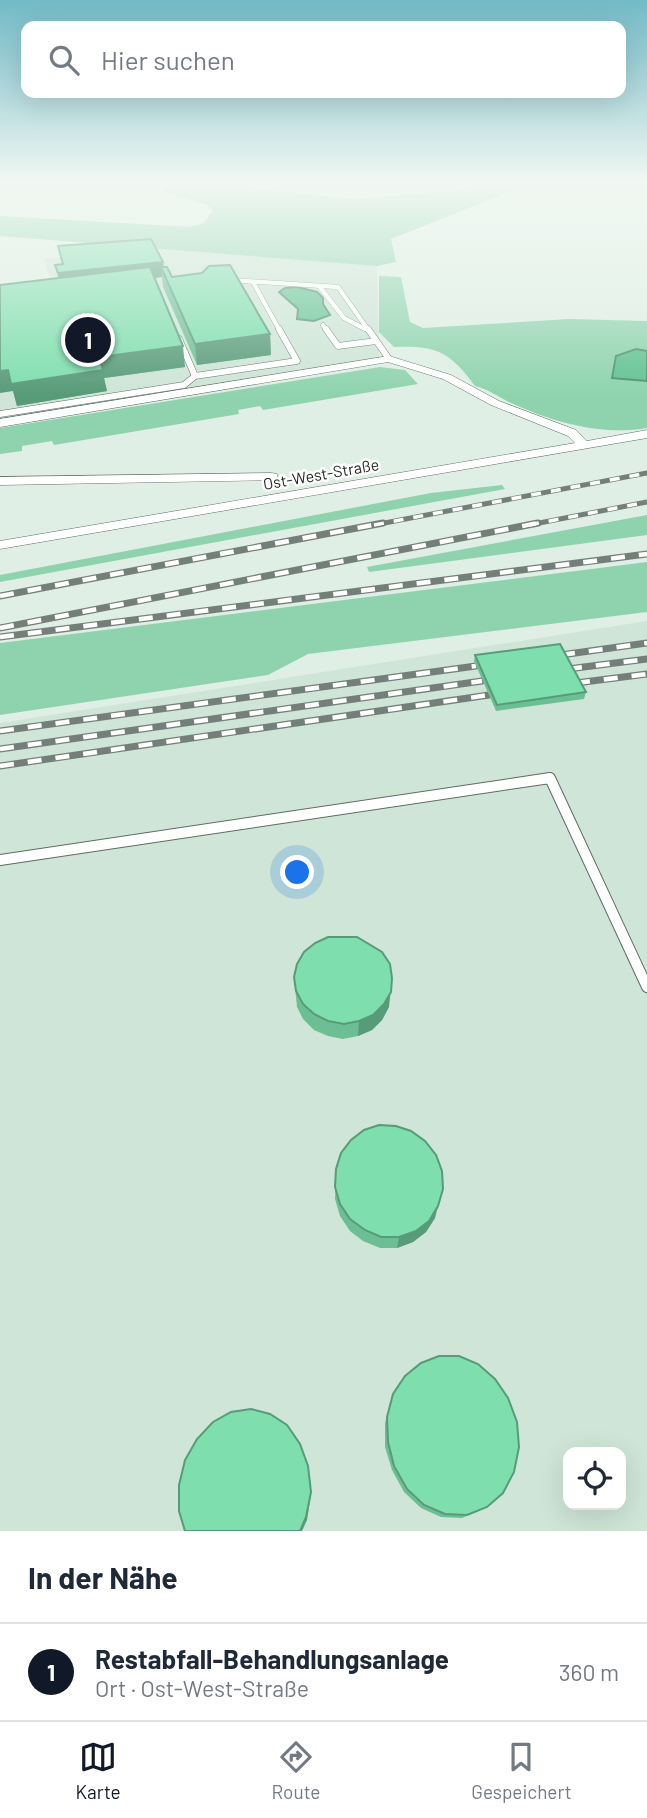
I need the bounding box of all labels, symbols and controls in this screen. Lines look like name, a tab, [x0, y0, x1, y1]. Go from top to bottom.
search box	[21, 21, 626, 98]
icon: search	[45, 41, 83, 79]
text: Hier suchen	[101, 44, 235, 75]
pin: 1	[65, 314, 111, 366]
street label: Ost-West-Straße	[261, 454, 380, 493]
your location	[280, 855, 314, 889]
map controls	[563, 1447, 626, 1510]
button: locate	[563, 1447, 626, 1510]
text: In der Nähe	[28, 1559, 178, 1595]
text: Restabfall-Behandlungsanlage	[95, 1643, 449, 1674]
text: 1	[47, 1658, 55, 1686]
text: 360 m	[559, 1658, 619, 1686]
text: Ort · Ost-West-Straße	[95, 1674, 309, 1702]
tab: Karte	[75, 1738, 121, 1803]
tab: Route	[272, 1738, 320, 1803]
tab: Gespeichert	[471, 1738, 572, 1803]

